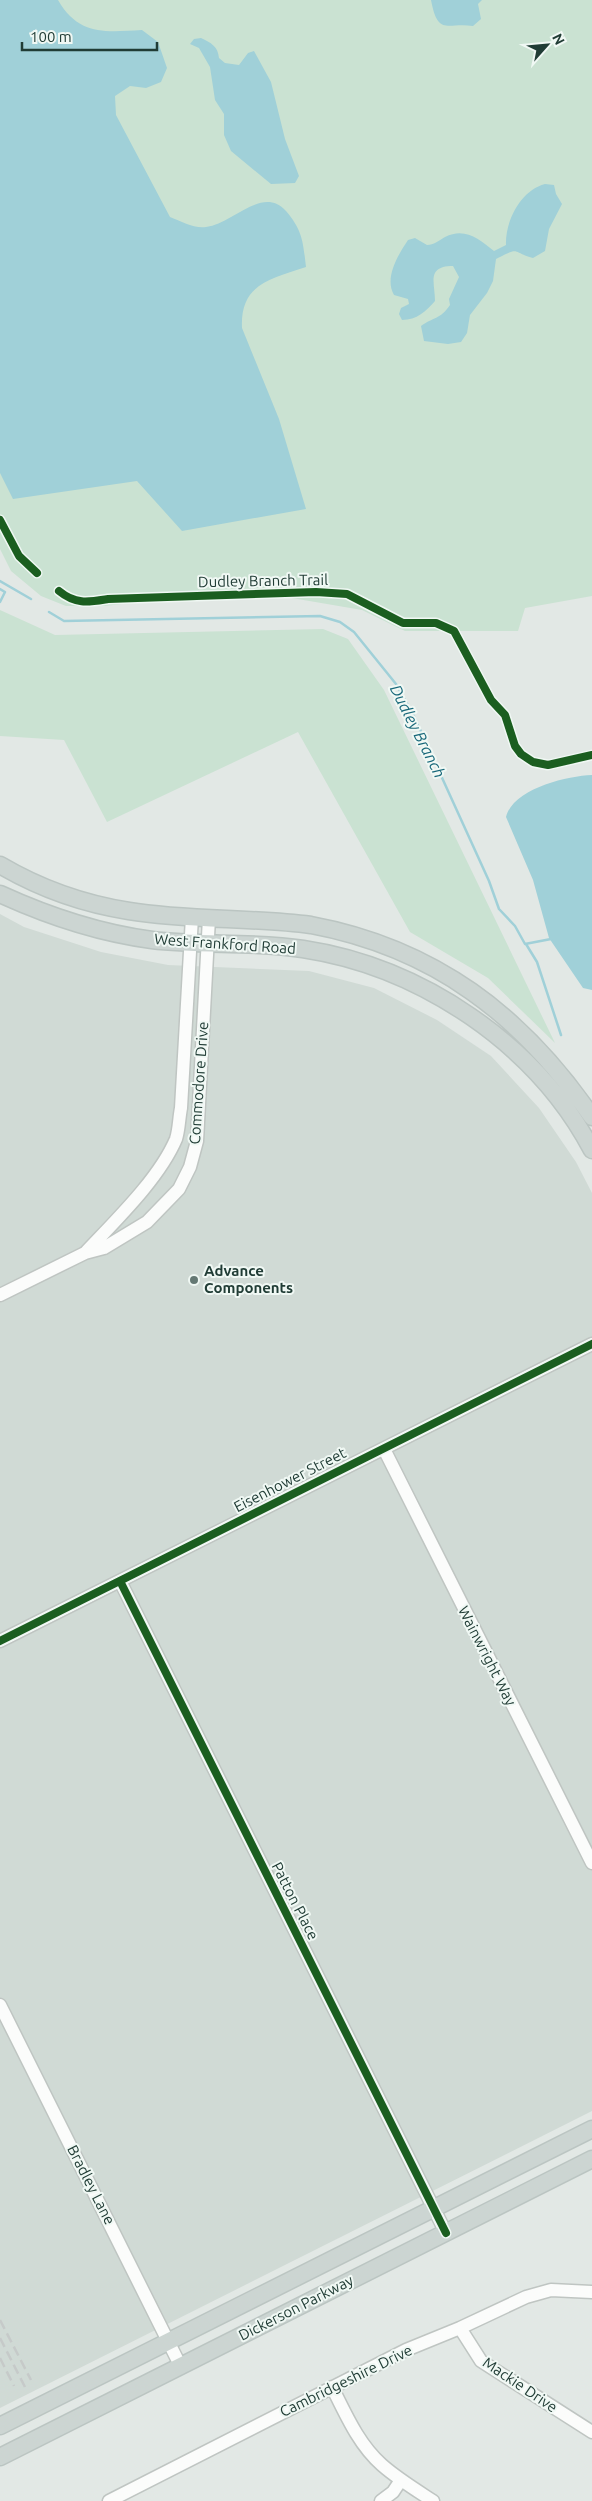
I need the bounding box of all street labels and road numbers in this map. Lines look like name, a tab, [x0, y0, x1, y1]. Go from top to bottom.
street label: Dudley Branch Trail	[198, 571, 328, 590]
street label: West Frankford Road	[154, 930, 296, 957]
street label: Commodore Drive	[186, 1021, 211, 1145]
street label: Eisenhower Street	[231, 1444, 349, 1515]
street label: Wainwright Way	[455, 1603, 520, 1708]
street label: Patton Place	[269, 1859, 322, 1942]
street label: Bradley Lane	[64, 2142, 119, 2227]
street label: Dickerson Parkway	[236, 2271, 356, 2344]
street label: Cambridgeshire Drive	[277, 2341, 415, 2420]
street label: Mackie Drive	[480, 2353, 561, 2416]

